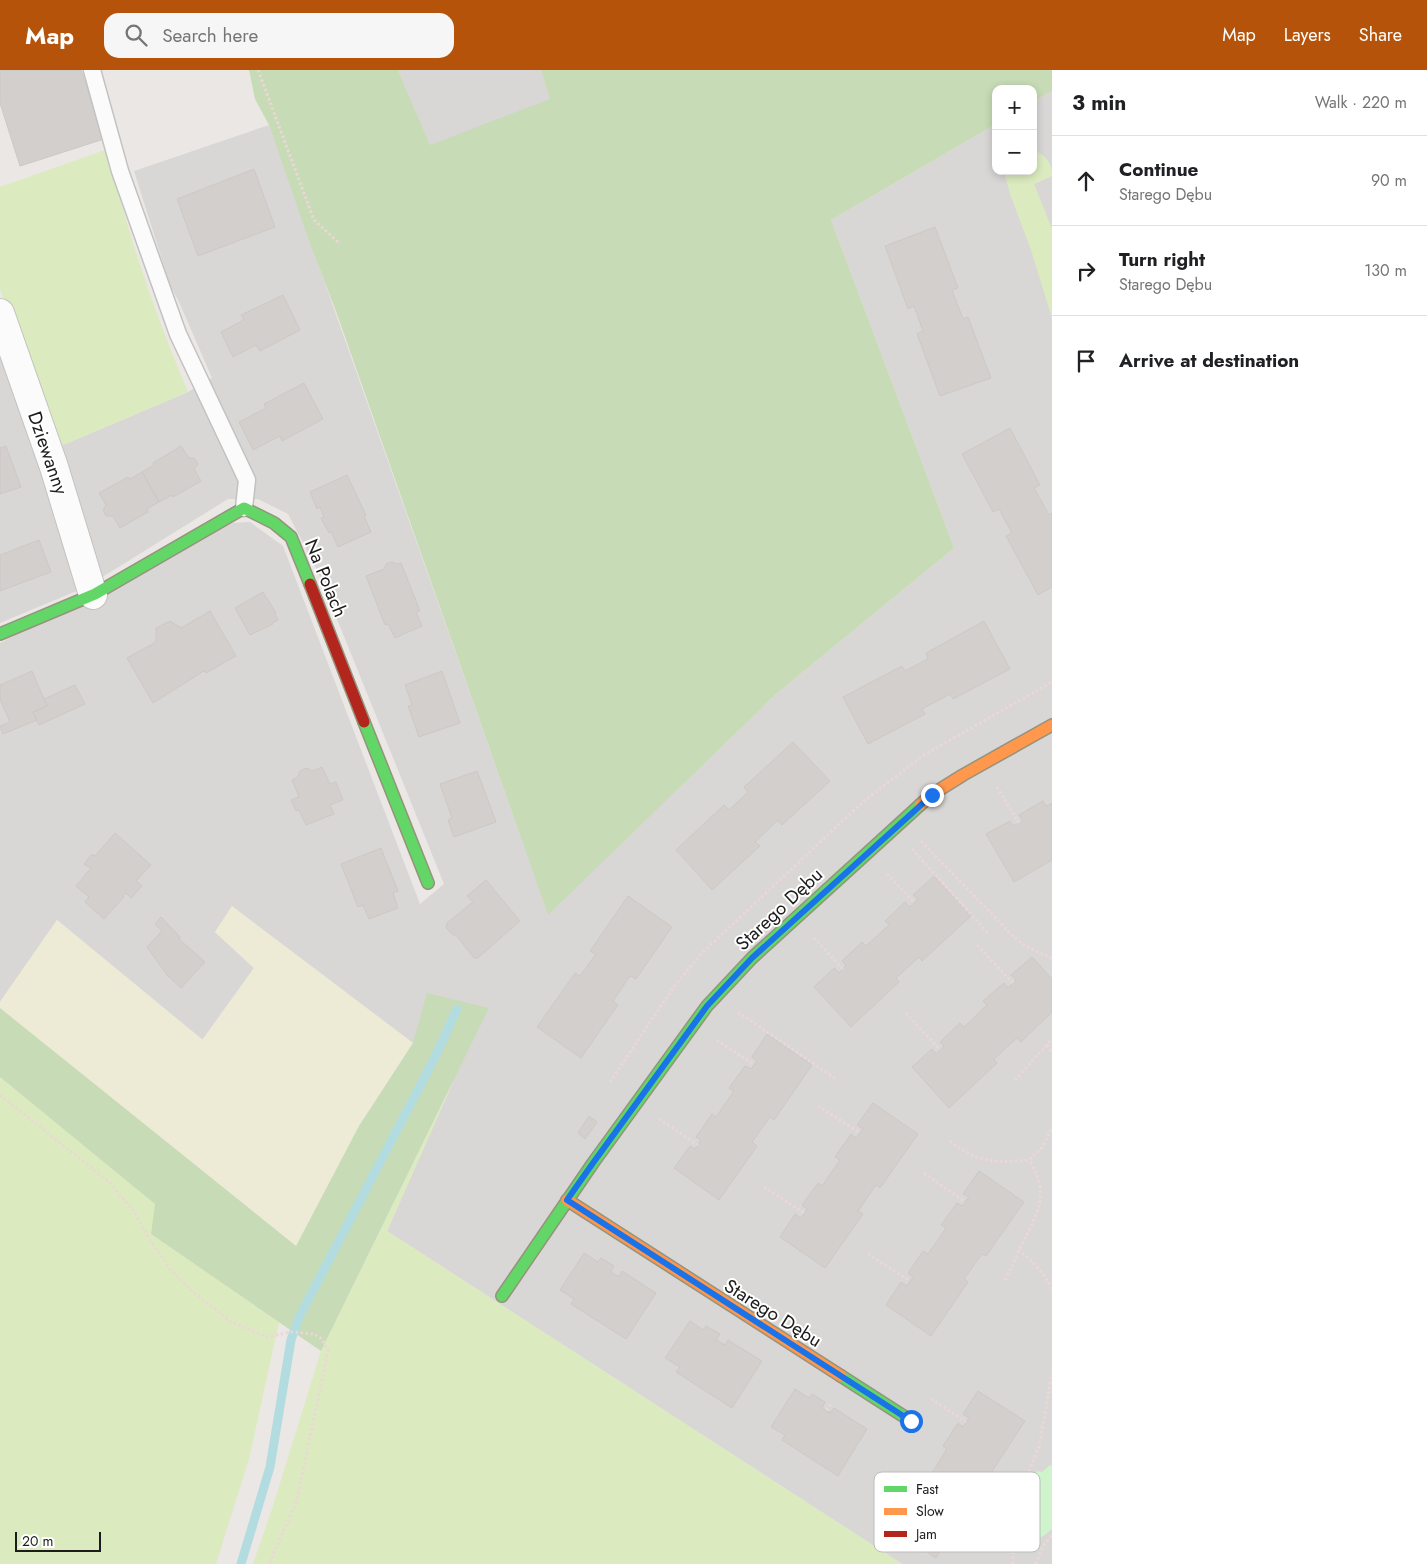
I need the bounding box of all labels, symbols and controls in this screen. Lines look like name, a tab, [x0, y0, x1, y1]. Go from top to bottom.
search box	[104, 13, 454, 58]
text: Map	[25, 18, 74, 53]
icon: search	[122, 21, 150, 49]
text: Search here	[162, 22, 258, 49]
text: Map	[1222, 22, 1256, 48]
text: Layers	[1284, 22, 1331, 48]
text: Share	[1359, 22, 1402, 48]
map controls	[992, 85, 1037, 175]
button: +	[992, 85, 1037, 130]
text: 3 min	[1072, 88, 1126, 118]
text: Walk · 220 m	[1315, 91, 1407, 114]
button: −	[992, 130, 1037, 175]
text: Continue	[1119, 156, 1198, 183]
icon: ahead	[1072, 167, 1100, 195]
text: 90 m	[1371, 169, 1407, 192]
text: Starego Dębu	[1119, 183, 1212, 206]
text: Turn right	[1119, 246, 1205, 273]
icon: right	[1072, 257, 1100, 285]
text: 130 m	[1364, 259, 1407, 282]
text: Starego Dębu	[1119, 273, 1212, 296]
icon: arrive	[1072, 347, 1100, 375]
text: Arrive at destination	[1119, 347, 1299, 374]
street label: Dziewanny	[21, 408, 75, 499]
street label: Na Polach	[298, 535, 354, 621]
route end	[921, 784, 944, 807]
street label: Starego Dębu	[729, 861, 829, 957]
street label: Starego Dębu	[719, 1272, 827, 1354]
route start	[900, 1410, 923, 1433]
legend	[874, 1472, 1040, 1552]
text: Fast	[916, 1479, 939, 1499]
text: Slow	[916, 1501, 944, 1521]
text: Jam	[914, 1524, 937, 1544]
scale bar	[15, 1529, 101, 1552]
text: 20 m	[22, 1531, 54, 1551]

